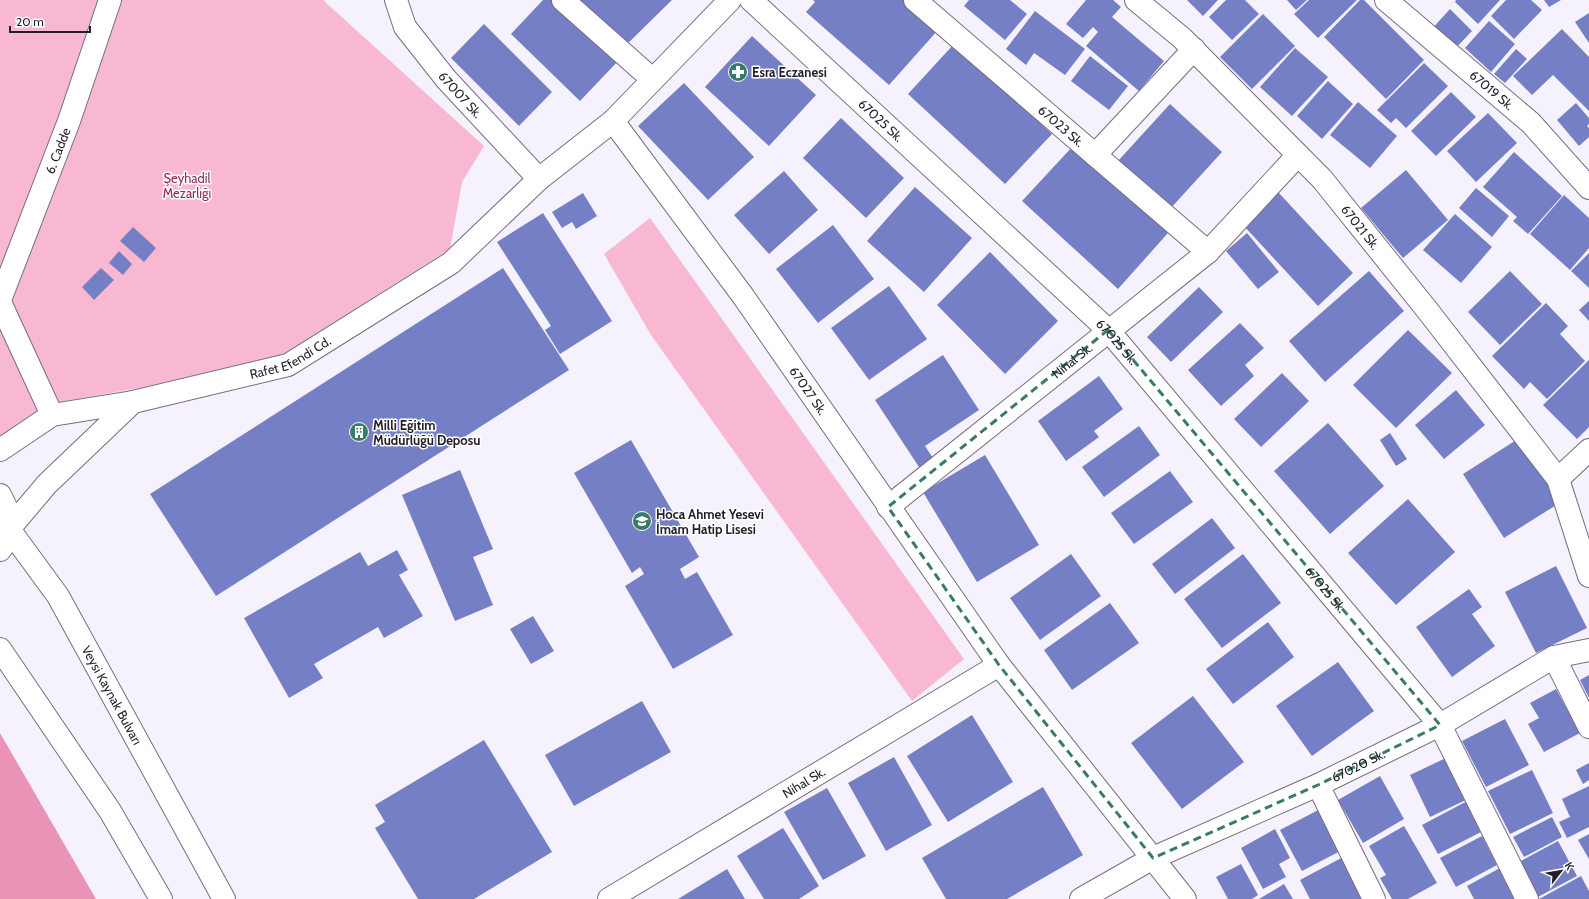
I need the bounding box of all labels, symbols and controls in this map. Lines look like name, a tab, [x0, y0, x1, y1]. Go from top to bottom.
scale bar	[10, 8, 90, 34]
text: 20 m	[16, 14, 44, 29]
pharmacy icon: Esra Eczanesi	[727, 61, 749, 83]
place label: Esra Eczanesi	[752, 64, 827, 80]
street label: 67019 Sk.	[1466, 67, 1518, 113]
street label: 67007 Sk.	[435, 68, 486, 121]
street label: 67025 Sk.	[855, 95, 907, 145]
street label: 67023 Sk.	[1035, 102, 1088, 150]
street label: 6. Cadde	[41, 125, 74, 176]
park label: Şeyhadil Mezarlığı	[163, 170, 211, 201]
street label: 67021 Sk.	[1338, 201, 1384, 253]
street label: 67025 Sk.	[1093, 315, 1142, 368]
street label: Rafet Efendi Cd.	[248, 332, 334, 382]
street label: Nihal Sk.	[1048, 339, 1095, 382]
street label: 67027 Sk.	[786, 363, 831, 418]
place label: Milli Eğitim Müdürlüğü Deposu	[373, 417, 480, 448]
building icon: Milli Eğitim Müdürlüğü Deposu	[348, 421, 370, 443]
place label: Hoca Ahmet Yesevi İmam Hatip Lisesi	[656, 506, 764, 537]
school or university icon: Hoca Ahmet Yesevi İmam Hatip Lisesi	[631, 510, 653, 532]
street label: 67025 Sk.	[1302, 563, 1350, 616]
street label: Veysi Kaynak Bulvarı	[79, 643, 146, 747]
street label: 67020 Sk.	[1329, 745, 1388, 785]
street label: Nihal Sk.	[779, 763, 828, 801]
north arrow	[1541, 851, 1581, 891]
text: K	[1562, 859, 1577, 872]

